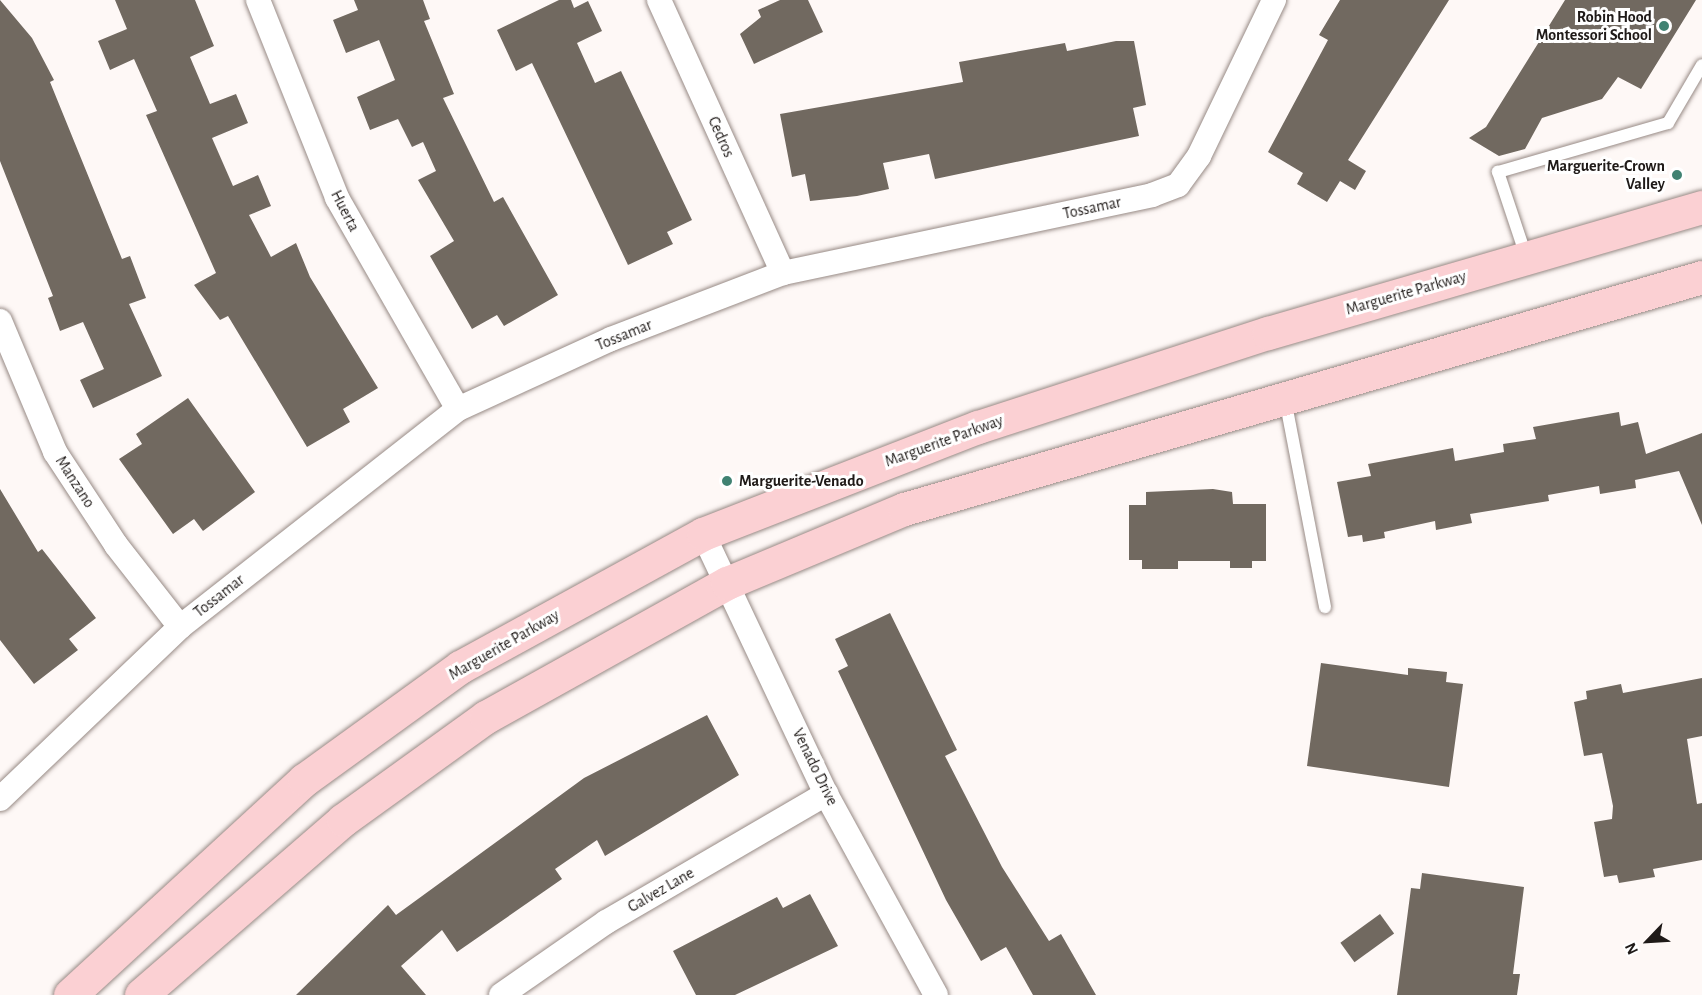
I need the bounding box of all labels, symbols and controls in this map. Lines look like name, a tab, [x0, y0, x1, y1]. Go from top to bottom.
place label: Robin Hood Montessori School	[1536, 7, 1652, 45]
marker: Robin Hood Montessori School	[1657, 19, 1671, 33]
street label: Cedros	[704, 114, 738, 160]
place label: Marguerite-Crown Valley	[1547, 156, 1665, 194]
marker: Marguerite-Crown Valley	[1670, 168, 1684, 182]
street label: Huerta	[326, 187, 364, 235]
street label: Tossamar	[1061, 192, 1123, 224]
street label: Marguerite Parkway	[1344, 267, 1468, 319]
street label: Tossamar	[593, 315, 655, 355]
street label: Marguerite Parkway	[882, 411, 1006, 471]
street label: Manzano	[51, 452, 99, 512]
place label: Marguerite-Venado	[739, 471, 864, 491]
marker: Marguerite-Venado	[720, 474, 734, 488]
street label: Tossamar	[190, 570, 248, 622]
street label: Marguerite Parkway	[445, 606, 563, 684]
street label: Venado Drive	[788, 725, 842, 809]
street label: Galvez Lane	[624, 863, 698, 917]
north arrow	[1618, 911, 1678, 971]
text: N	[1622, 940, 1641, 957]

